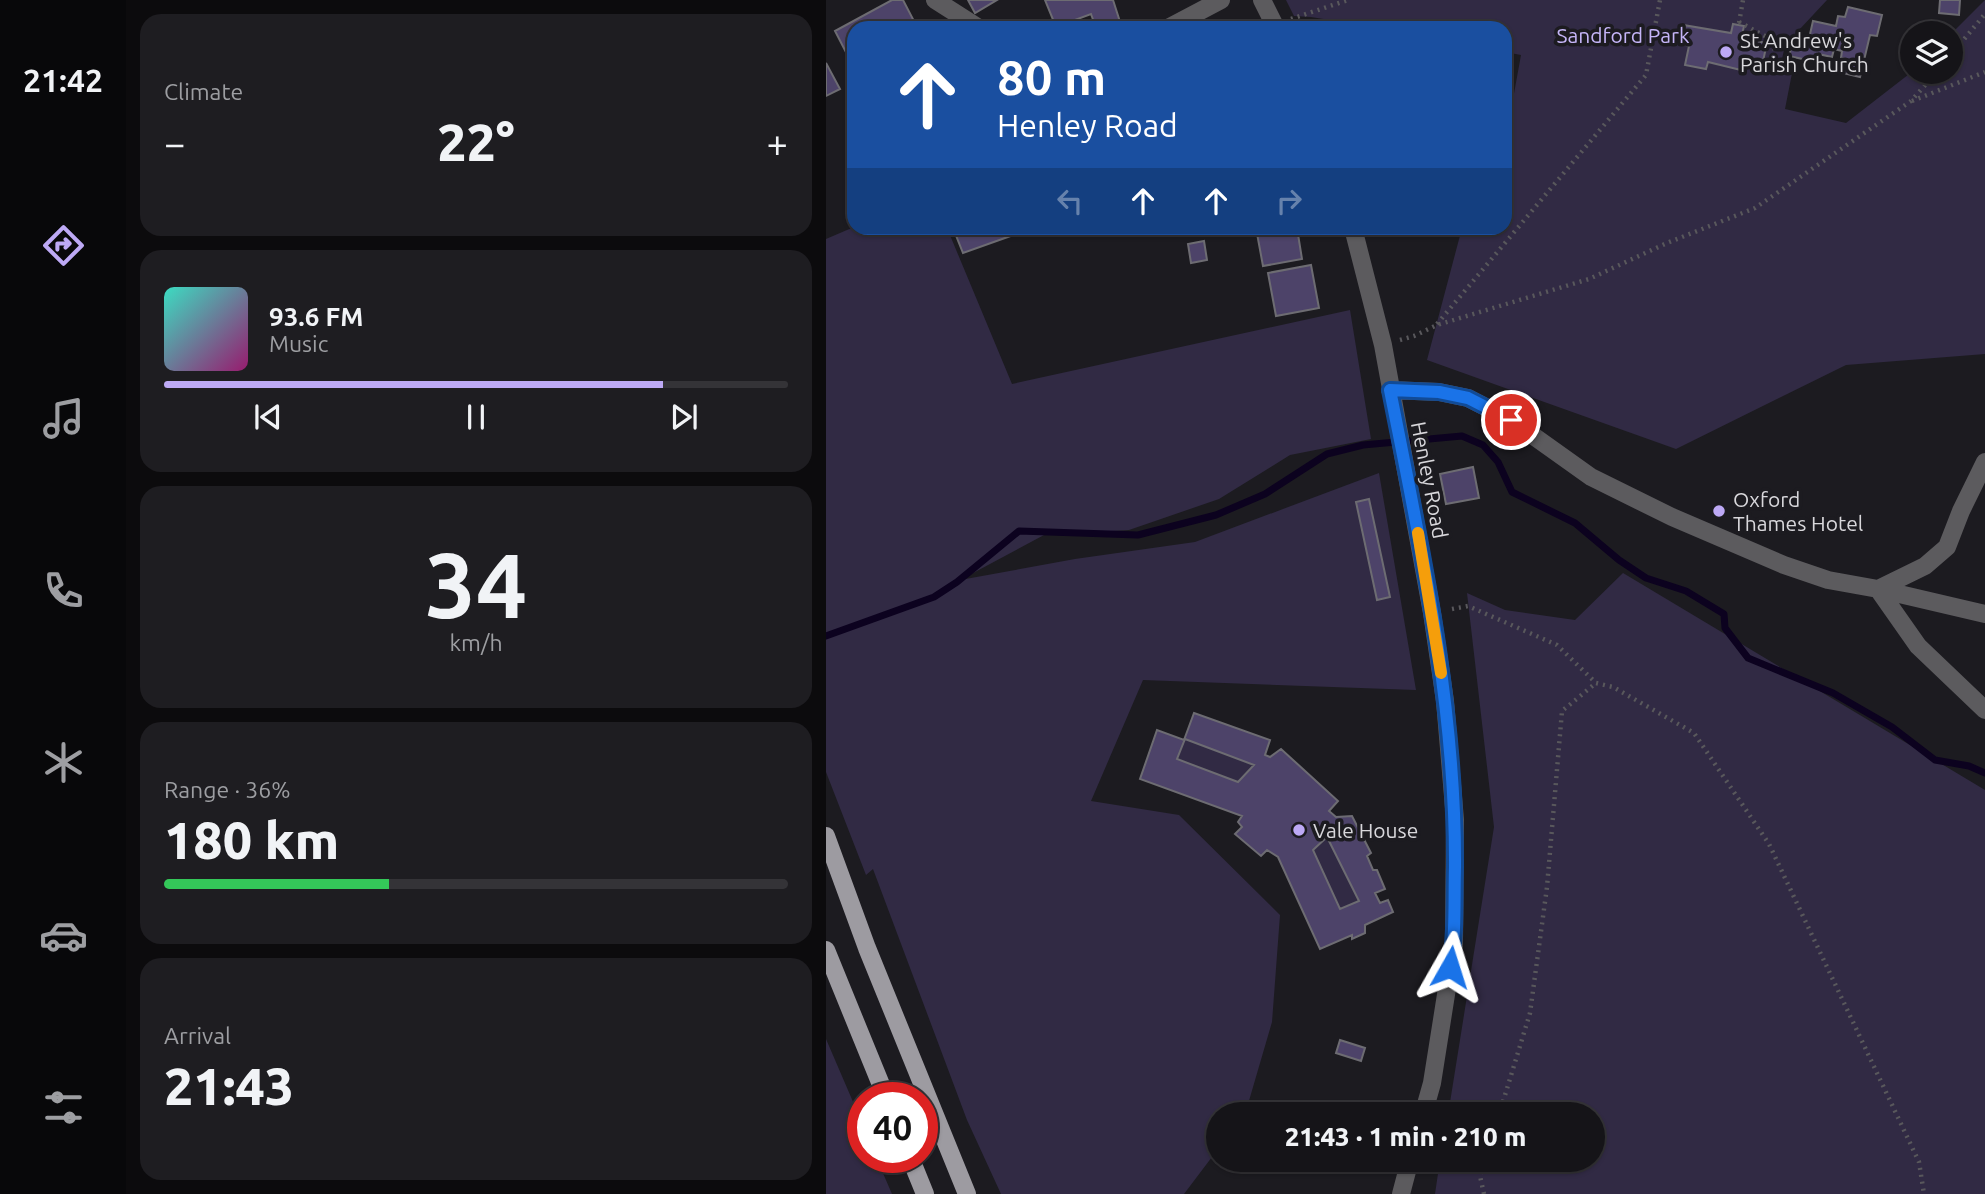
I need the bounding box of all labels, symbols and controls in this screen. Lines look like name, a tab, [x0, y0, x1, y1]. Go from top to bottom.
map controls	[1900, 21, 1963, 84]
button: layers	[1900, 21, 1963, 84]
park label: Sandford Park	[1556, 23, 1690, 47]
place label: St Andrew's Parish Church	[1740, 28, 1869, 76]
marker: St Andrew's Parish Church	[1718, 44, 1734, 60]
icon: ahead	[882, 49, 973, 140]
text: 80 m	[997, 49, 1106, 104]
text: 21:42	[23, 62, 103, 98]
text: Climate	[164, 79, 243, 104]
text: Henley Road	[997, 107, 1178, 143]
text: 22°	[437, 113, 515, 171]
text: −	[164, 122, 185, 164]
text: +	[767, 122, 788, 164]
icon: left	[1051, 182, 1089, 220]
icon: ahead	[1124, 182, 1162, 220]
icon: ahead	[1197, 182, 1235, 220]
icon: right	[1270, 182, 1308, 220]
icon: directions	[39, 221, 88, 270]
text: 93.6 FM	[269, 302, 363, 331]
text: Music	[269, 331, 328, 356]
pin	[1481, 390, 1541, 450]
icon: music	[39, 394, 88, 443]
icon: previous	[249, 398, 287, 436]
icon: pause	[457, 398, 495, 436]
icon: next	[665, 398, 703, 436]
icon: arrive	[1492, 401, 1530, 439]
street label: Henley Road	[1407, 419, 1453, 541]
place label: Oxford Thames Hotel	[1733, 487, 1863, 535]
marker: Oxford Thames Hotel	[1711, 503, 1727, 519]
text: 34	[425, 533, 527, 635]
icon: phone	[39, 566, 88, 615]
text: km/h	[449, 630, 503, 655]
icon: climate	[39, 738, 88, 787]
text: Range · 36%	[164, 777, 291, 802]
text: 180 km	[164, 811, 339, 869]
place label: Vale House	[1313, 818, 1418, 842]
marker: Vale House	[1291, 822, 1307, 838]
icon: car	[39, 911, 88, 960]
position arrow	[1413, 930, 1487, 1004]
text: Arrival	[164, 1023, 231, 1048]
text: 21:43	[164, 1057, 294, 1115]
speed limit sign: 40	[847, 1082, 938, 1173]
icon: filters	[39, 1083, 88, 1132]
text: 21:43 · 1 min · 210 m	[1285, 1122, 1526, 1151]

